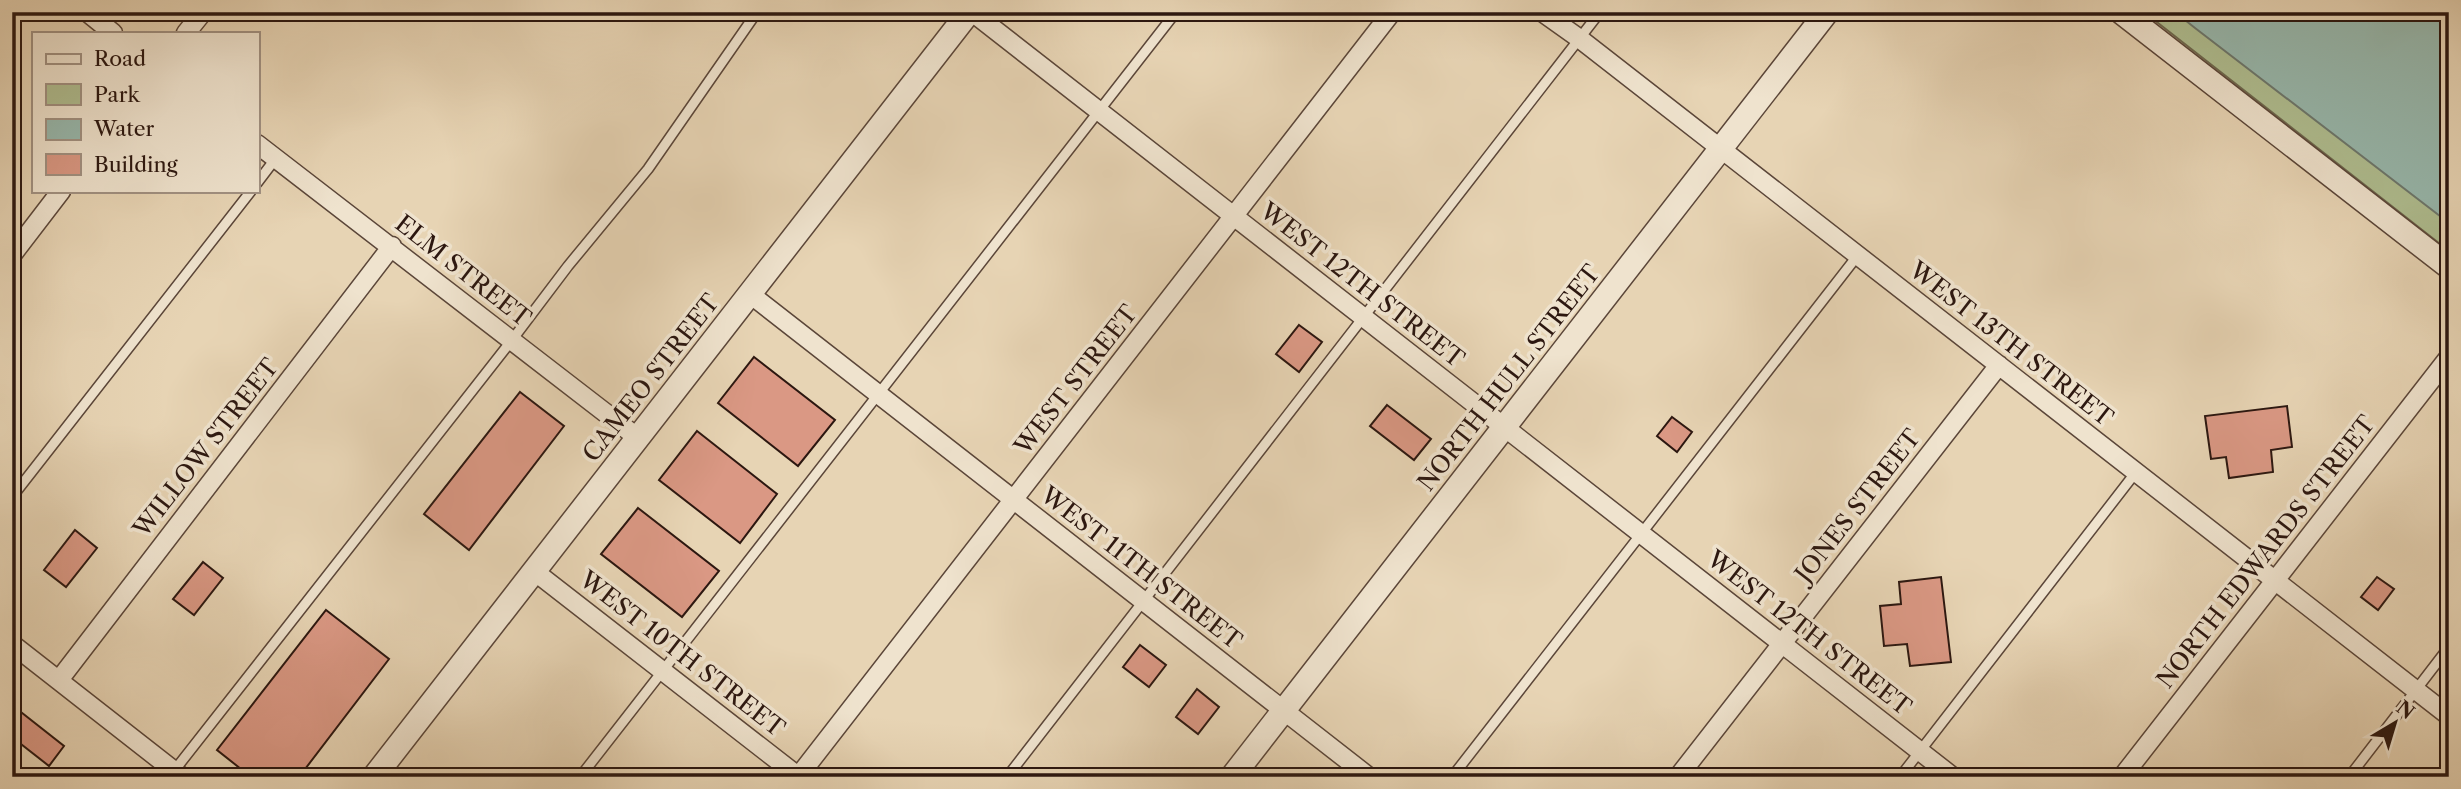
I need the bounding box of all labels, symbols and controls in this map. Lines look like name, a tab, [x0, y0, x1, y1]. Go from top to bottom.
legend	[32, 32, 259, 192]
text: Road	[94, 46, 146, 71]
text: Park	[94, 82, 140, 107]
text: Water	[93, 116, 154, 141]
text: Building	[94, 152, 179, 177]
street label: WEST 12TH STREET	[1254, 195, 1470, 373]
street label: ELM STREET	[390, 209, 537, 332]
street label: WEST 13TH STREET	[1903, 255, 2119, 432]
street label: NORTH HULL STREET	[1411, 259, 1606, 496]
street label: CAMEO STREET	[576, 288, 725, 467]
street label: WEST STREET	[1008, 299, 1143, 461]
street label: WILLOW STREET	[126, 353, 284, 544]
street label: NORTH EDWARDS STREET	[2150, 410, 2381, 694]
street label: JONES STREET	[1786, 423, 1926, 591]
street label: WEST 11TH STREET	[1034, 480, 1248, 655]
street label: WEST 12TH STREET	[1701, 543, 1917, 721]
street label: WEST 10TH STREET	[573, 564, 791, 743]
north arrow	[2360, 688, 2430, 758]
text: N	[2392, 696, 2419, 724]

